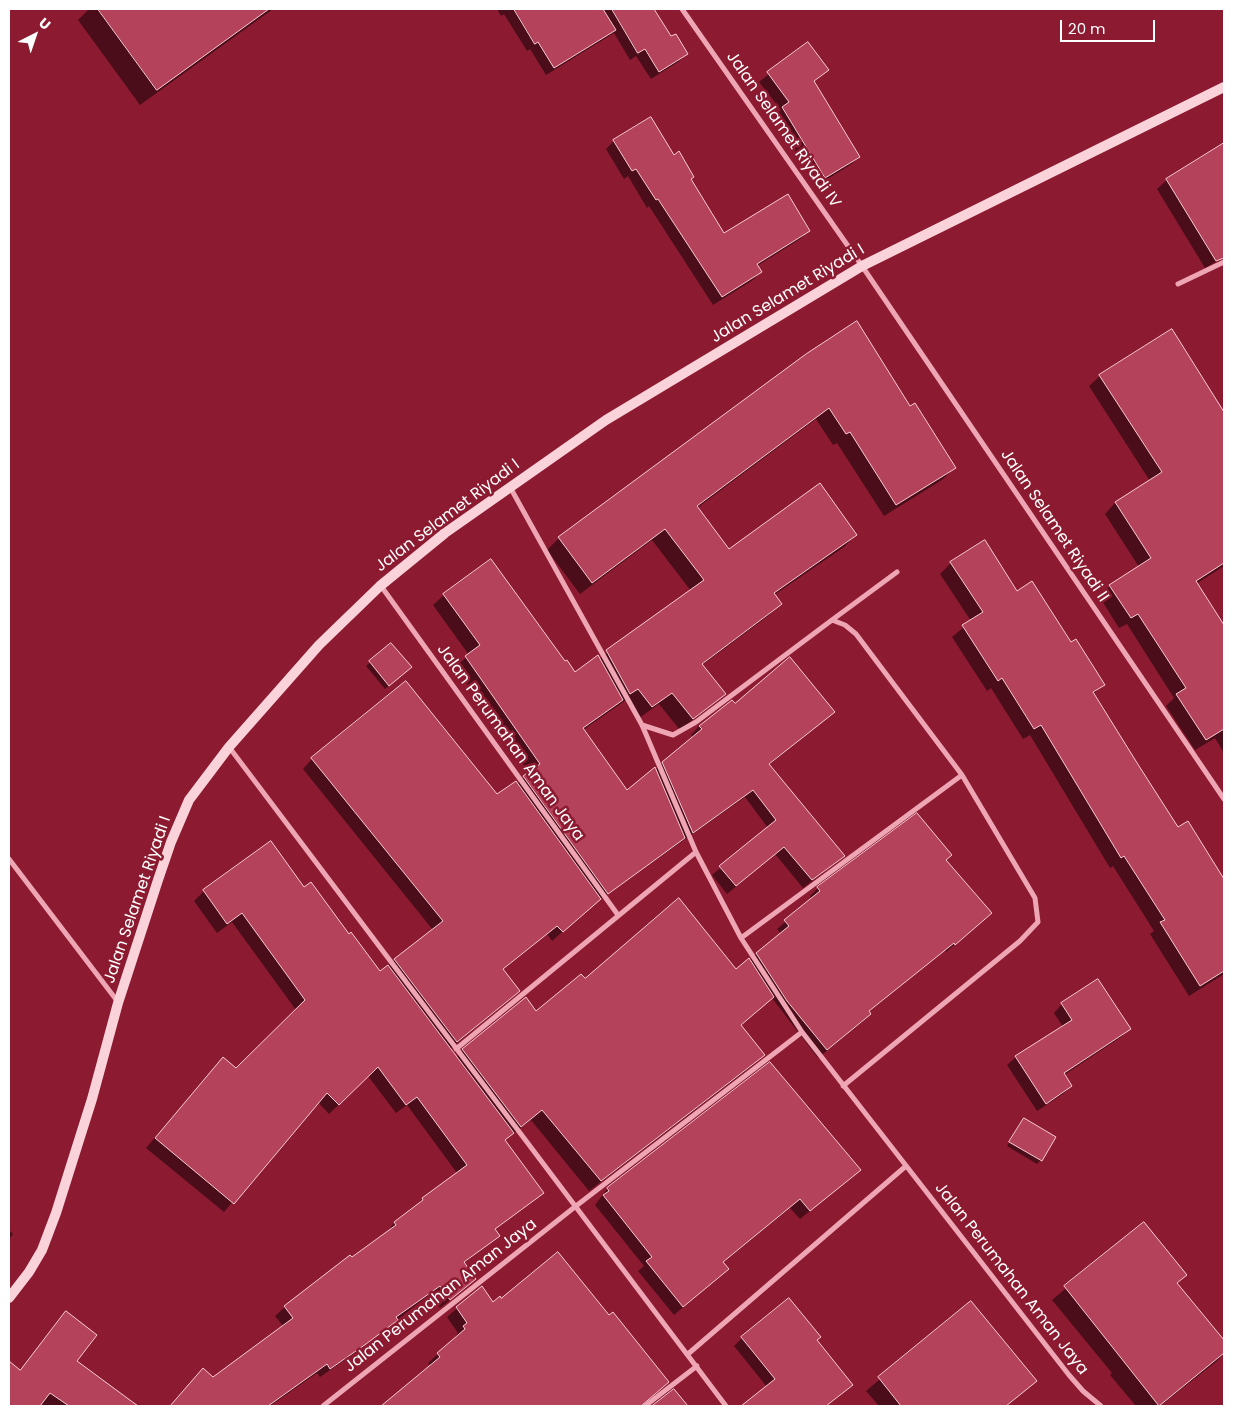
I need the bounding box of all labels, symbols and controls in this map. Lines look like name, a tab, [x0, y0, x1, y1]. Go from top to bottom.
north arrow	[10, 10, 60, 60]
scale bar	[1063, 10, 1158, 42]
text: U	[35, 13, 55, 34]
text: 20 m	[1068, 18, 1106, 39]
street label: Jalan Selamet Riyadi IV	[722, 48, 844, 212]
street label: Jalan Selamet Riyadi I	[708, 241, 868, 347]
street label: Jalan Selamet Riyadi II	[996, 446, 1112, 606]
street label: Jalan Selamet Riyadi I	[372, 456, 524, 576]
street label: Jalan Perumahan Aman Jaya	[432, 641, 588, 845]
street label: Jalan Selamet Riyadi I	[100, 814, 176, 986]
street label: Jalan Perumahan Aman Jaya	[930, 1179, 1092, 1379]
street label: Jalan Perumahan Aman Jaya	[341, 1215, 541, 1377]

